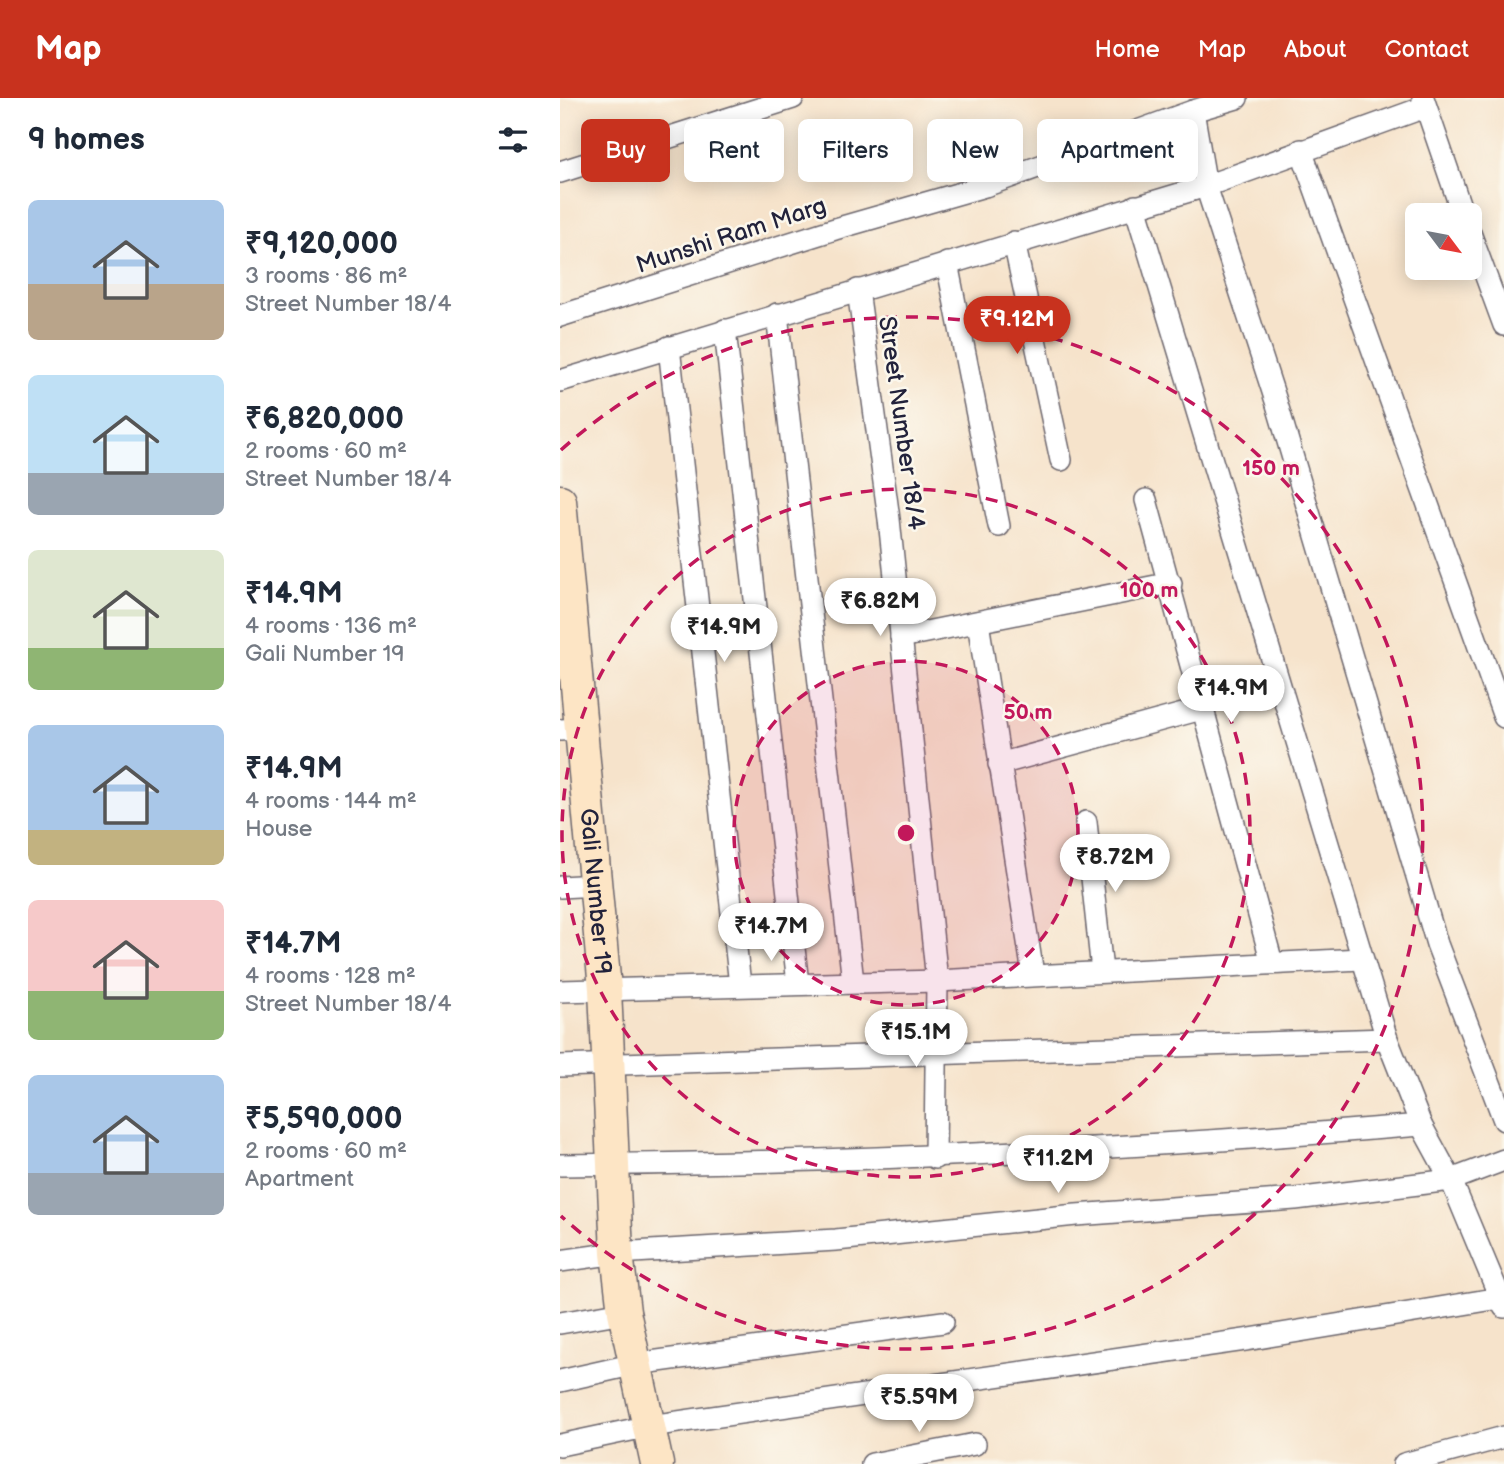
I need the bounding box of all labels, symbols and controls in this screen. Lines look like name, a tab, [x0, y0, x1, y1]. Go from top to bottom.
text: Map	[35, 29, 101, 69]
text: Home	[1095, 35, 1160, 64]
text: Map	[1198, 35, 1246, 64]
text: About	[1284, 35, 1346, 64]
text: Contact	[1384, 35, 1469, 64]
chip: Buy	[581, 119, 670, 182]
chip: Rent	[684, 119, 784, 182]
chip: Filters	[798, 119, 913, 182]
chip: New	[927, 119, 1023, 182]
chip: Apartment	[1037, 119, 1198, 182]
icon: filters	[494, 121, 532, 159]
text: 9 homes	[28, 122, 145, 158]
street label: Munshi Ram Marg	[632, 191, 830, 280]
north arrow	[1405, 203, 1482, 280]
map controls	[1405, 203, 1482, 280]
text: ₹9,120,000	[245, 226, 398, 262]
icon: home	[84, 228, 168, 312]
text: 3 rooms · 86 m²	[245, 262, 407, 290]
text: Street Number 18/4	[245, 290, 452, 318]
pin: ₹9.12M	[960, 296, 1074, 356]
text: ₹9.12M	[980, 305, 1054, 333]
street label: Street Number 18/4	[872, 314, 931, 532]
text: ₹6,820,000	[245, 401, 404, 437]
icon: home	[84, 403, 168, 487]
text: 2 rooms · 60 m²	[245, 437, 407, 465]
text: 150 m	[1242, 456, 1300, 481]
text: Street Number 18/4	[245, 465, 452, 493]
text: ₹14.9M	[245, 576, 343, 612]
icon: home	[84, 578, 168, 662]
pin: ₹6.82M	[823, 578, 937, 638]
text: 100 m	[1120, 578, 1178, 603]
text: ₹6.82M	[840, 587, 920, 615]
pin: ₹14.9M	[667, 604, 781, 664]
text: 4 rooms · 136 m²	[245, 612, 417, 640]
text: ₹14.9M	[687, 613, 761, 641]
text: Gali Number 19	[245, 640, 405, 668]
pin: ₹14.9M	[1174, 666, 1288, 725]
text: ₹14.9M	[1194, 674, 1268, 702]
text: 50 m	[1004, 700, 1052, 725]
text: ₹14.9M	[245, 751, 343, 787]
icon: home	[84, 753, 168, 837]
text: 4 rooms · 144 m²	[245, 787, 417, 815]
street label: Gali Number 19	[573, 807, 618, 976]
text: House	[245, 815, 312, 843]
centre of rings	[894, 821, 918, 845]
pin: ₹8.72M	[1058, 834, 1172, 894]
text: ₹8.72M	[1076, 843, 1154, 871]
pin: ₹14.7M	[714, 904, 828, 963]
text: ₹14.7M	[734, 912, 808, 940]
text: ₹14.7M	[245, 926, 341, 962]
icon: home	[84, 928, 168, 1012]
text: 4 rooms · 128 m²	[245, 962, 416, 990]
text: Street Number 18/4	[245, 990, 452, 1018]
pin: ₹15.1M	[859, 1010, 973, 1069]
text: ₹15.1M	[881, 1018, 951, 1046]
text: ₹5,590,000	[245, 1101, 402, 1137]
icon: home	[84, 1103, 168, 1187]
pin: ₹11.2M	[1001, 1136, 1115, 1195]
text: 2 rooms · 60 m²	[245, 1137, 407, 1165]
text: ₹11.2M	[1022, 1144, 1094, 1172]
text: Apartment	[245, 1165, 354, 1193]
pin: ₹5.59M	[862, 1374, 976, 1434]
text: ₹5.59M	[880, 1383, 958, 1411]

